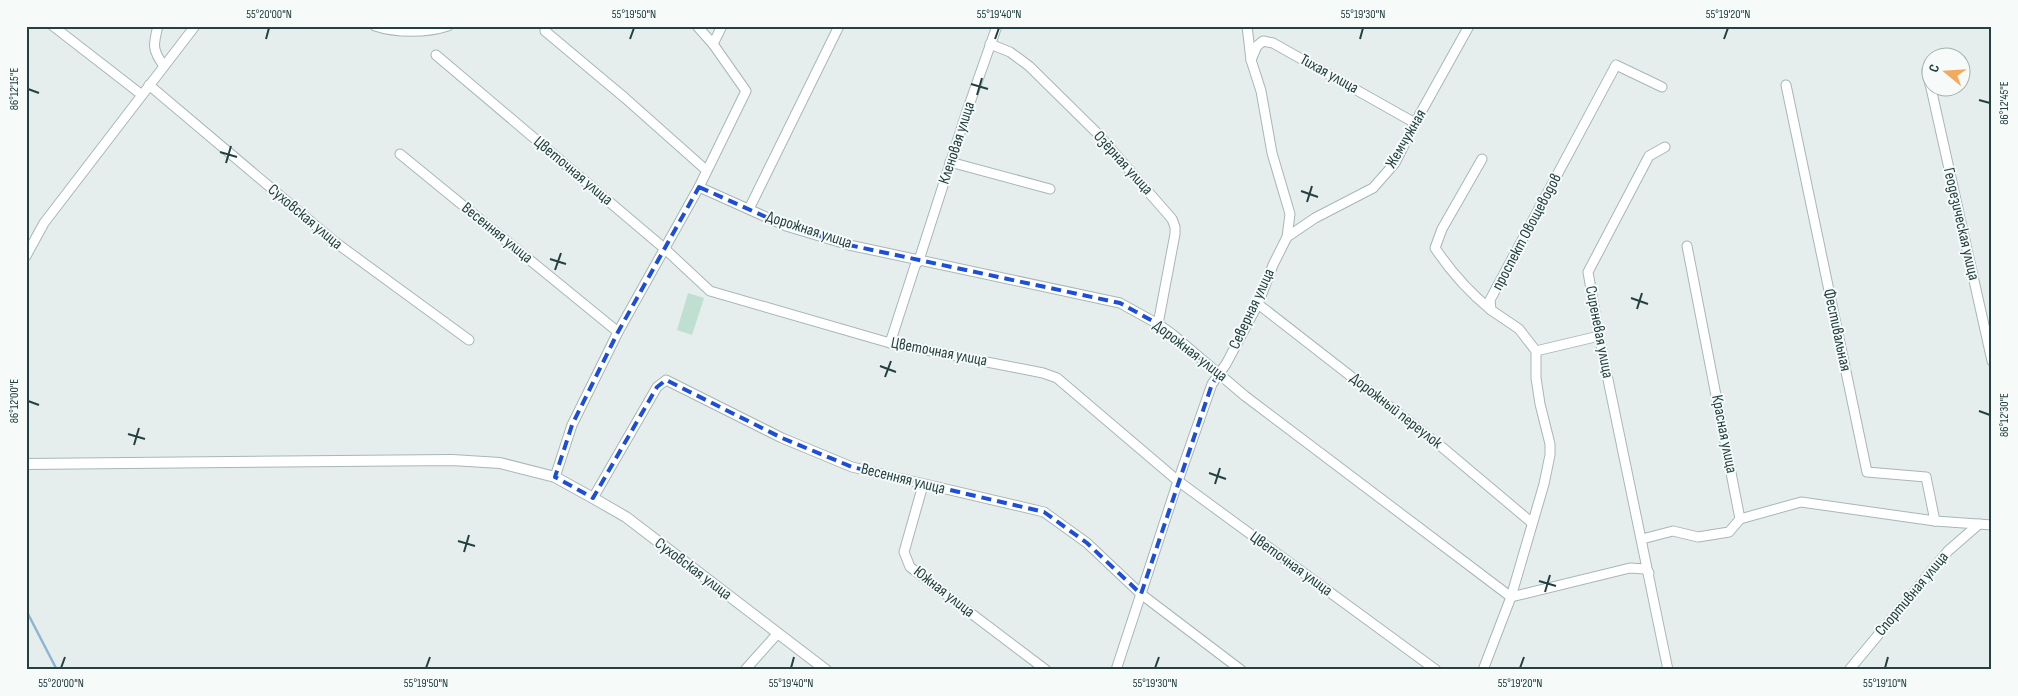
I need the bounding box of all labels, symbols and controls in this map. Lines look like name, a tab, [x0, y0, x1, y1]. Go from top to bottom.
text: 55°20'00"N	[246, 7, 292, 22]
text: 55°19'50"N	[612, 7, 656, 22]
text: 55°19'40"N	[977, 7, 1021, 22]
text: 55°19'30"N	[1341, 7, 1385, 22]
text: 55°19'20"N	[1706, 7, 1750, 22]
north arrow	[1920, 48, 1970, 98]
street label: Тихая улица	[1296, 50, 1362, 98]
text: С	[1925, 62, 1943, 74]
text: 86°12'15"E	[7, 68, 22, 110]
text: 86°12'45"E	[1997, 81, 2012, 125]
street label: Кленовая улица	[935, 99, 979, 187]
street label: Жемчужная	[1382, 106, 1430, 172]
street label: Озёрная улица	[1089, 127, 1157, 199]
street label: Цветочная улица	[530, 132, 616, 210]
street label: Геодезическая улица	[1939, 166, 1983, 282]
street label: проспект Овощеводов	[1488, 170, 1566, 294]
street label: Суховская улица	[264, 180, 346, 254]
street label: Весенняя улица	[458, 199, 536, 267]
street label: Дорожная улица	[764, 207, 854, 253]
street label: Северная улица	[1225, 266, 1279, 352]
street label: Сиреневая улица	[1581, 284, 1617, 380]
street label: Фестивальная	[1819, 287, 1855, 373]
street label: Дорожная улица	[1149, 316, 1231, 386]
street label: Цветочная улица	[889, 333, 989, 371]
street label: Дорожный переулок	[1346, 369, 1447, 454]
text: 86°12'00"E	[7, 379, 22, 423]
street label: Красная улица	[1707, 393, 1741, 475]
text: 86°12'30"E	[1997, 393, 2012, 437]
street label: Весенняя улица	[859, 459, 947, 499]
street label: Цветочная улица	[1246, 528, 1336, 600]
street label: Суховская улица	[651, 534, 735, 604]
street label: Спортивная улица	[1871, 548, 1953, 640]
street label: Южная улица	[910, 562, 978, 622]
text: 55°20'00"N	[38, 676, 84, 691]
text: 55°19'50"N	[404, 676, 448, 691]
text: 55°19'40"N	[769, 676, 813, 691]
text: 55°19'30"N	[1133, 676, 1177, 691]
text: 55°19'20"N	[1498, 676, 1542, 691]
text: 55°19'10"N	[1863, 676, 1907, 691]

